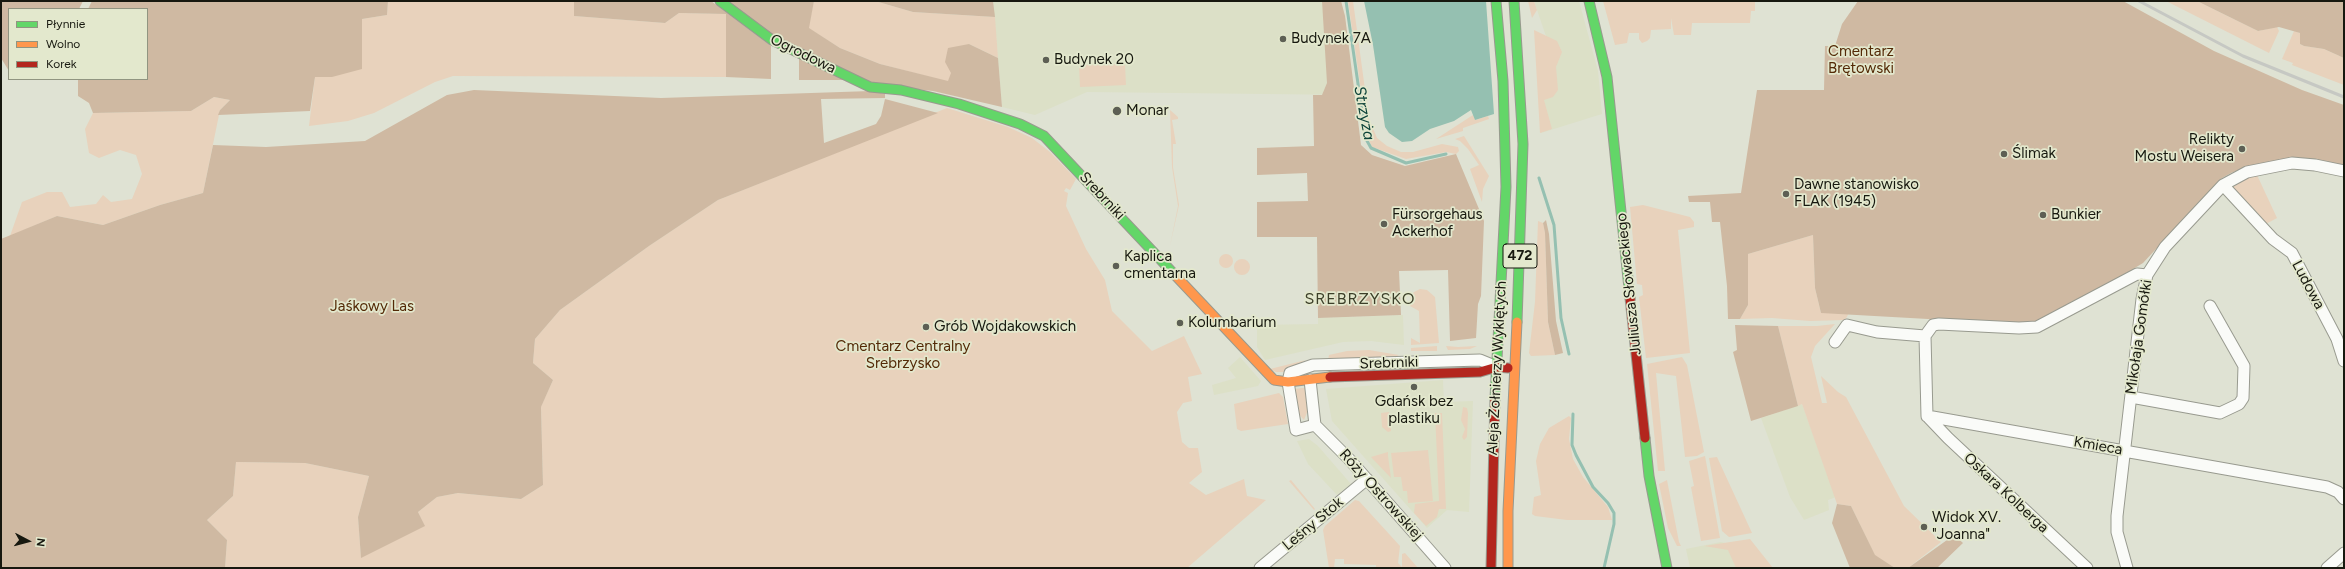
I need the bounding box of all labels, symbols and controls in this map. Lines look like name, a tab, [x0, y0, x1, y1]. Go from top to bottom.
legend	[8, 8, 148, 80]
text: Płynnie	[46, 17, 85, 31]
street label: Ogrodowa	[767, 30, 839, 78]
place label: Budynek 7A	[1291, 30, 1371, 48]
marker: Budynek 7A	[1278, 34, 1288, 44]
text: Wolno	[46, 37, 80, 51]
park label: Cmentarz Brętowski	[1828, 43, 1894, 78]
place label: Budynek 20	[1054, 51, 1134, 69]
marker: Budynek 20	[1041, 55, 1051, 65]
text: Korek	[46, 57, 77, 71]
water label: Strzyża	[1349, 84, 1379, 142]
place label: Monar	[1126, 102, 1168, 120]
marker: Monar	[1111, 105, 1123, 117]
place label: Relikty Mostu Weisera	[2135, 131, 2234, 166]
marker: Relikty Mostu Weisera	[2237, 144, 2247, 154]
place label: Ślimak	[2012, 145, 2056, 163]
marker: Ślimak	[1999, 149, 2009, 159]
street label: Srebrniki	[1075, 168, 1129, 224]
place label: Dawne stanowisko FLAK (1945)	[1794, 176, 1919, 211]
marker: Dawne stanowisko FLAK (1945)	[1781, 189, 1791, 199]
place label: Fürsorgehaus Ackerhof	[1392, 206, 1483, 241]
place label: Bunkier	[2051, 206, 2101, 224]
marker: Bunkier	[2038, 210, 2048, 220]
street label: Juliusza Słowackiego	[1613, 212, 1645, 356]
marker: Fürsorgehaus Ackerhof	[1379, 219, 1389, 229]
road number: 472	[1503, 244, 1537, 268]
place label: Kaplica cmentarna	[1124, 248, 1196, 283]
street label: Ludowa	[2288, 258, 2328, 312]
marker: Kaplica cmentarna	[1111, 261, 1121, 271]
street label: Mikołaja Gomółki	[2122, 278, 2156, 396]
street label: Aleja Żołnierzy Wyklętych	[1483, 280, 1511, 456]
district label: SREBRZYSKO	[1304, 289, 1416, 309]
park label: Jaśkowy Las	[330, 298, 414, 316]
place label: Kolumbarium	[1188, 314, 1276, 332]
place label: Grób Wojdakowskich	[934, 318, 1076, 336]
marker: Kolumbarium	[1175, 318, 1185, 328]
marker: Grób Wojdakowskich	[921, 322, 931, 332]
park label: Cmentarz Centralny Srebrzysko	[836, 338, 970, 373]
street label: Srebrniki	[1359, 353, 1419, 373]
marker: Gdańsk bez plastiku	[1409, 382, 1419, 392]
place label: Gdańsk bez plastiku	[1375, 393, 1453, 428]
street label: Kmieca	[2072, 433, 2124, 459]
street label: Róży Ostrowskiej	[1335, 446, 1427, 544]
street label: Oskara Kolberga	[1960, 449, 2052, 537]
street label: Leśny Stok	[1279, 493, 1347, 555]
place label: Widok XV. "Joanna"	[1932, 509, 2001, 544]
north arrow	[8, 521, 48, 561]
marker: Widok XV. "Joanna"	[1919, 522, 1929, 532]
text: N	[34, 537, 47, 547]

